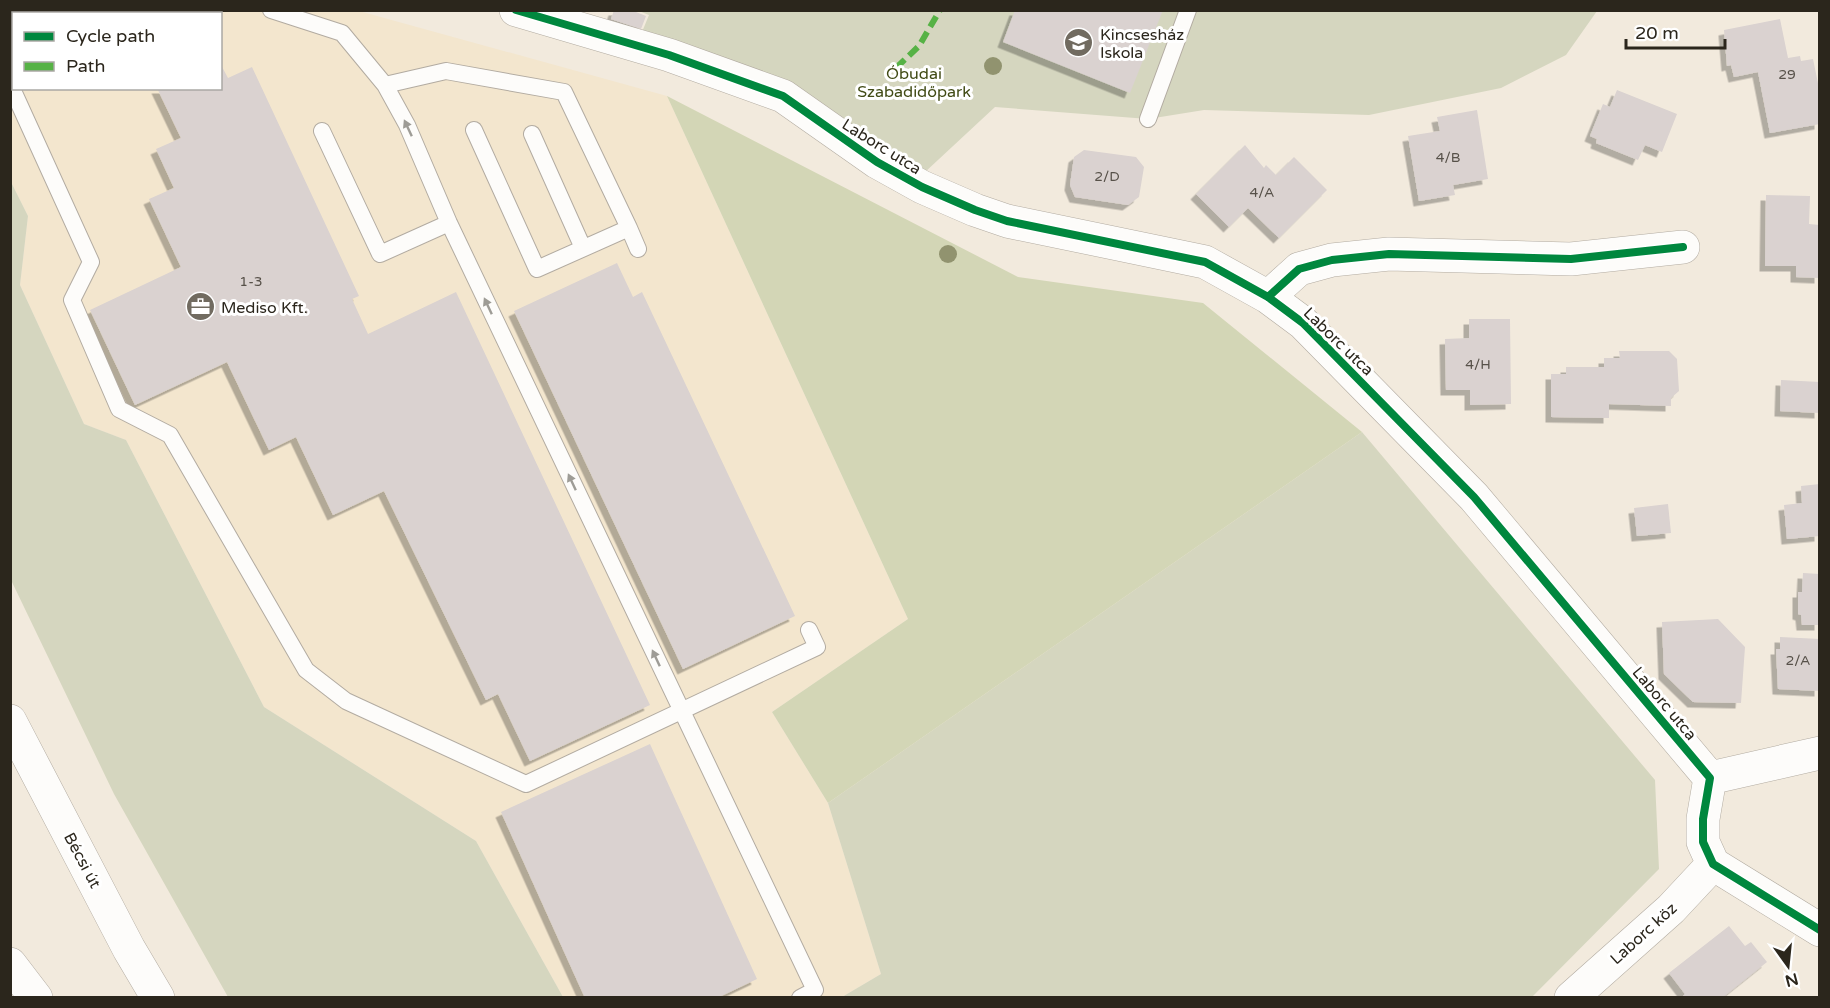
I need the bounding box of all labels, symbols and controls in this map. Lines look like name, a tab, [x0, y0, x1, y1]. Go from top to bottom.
legend	[12, 12, 222, 90]
scale bar	[1626, 12, 1725, 50]
text: 20 m	[1635, 22, 1679, 44]
text: Cycle path	[66, 25, 155, 47]
place label: Kincsesház Iskola	[1100, 25, 1184, 63]
school or university icon: Kincsesház Iskola	[1063, 27, 1095, 59]
text: Path	[66, 55, 105, 77]
park label: Óbudai Szabadidőpark	[857, 64, 971, 102]
house number: 29	[1778, 66, 1796, 83]
street label: Laborc utca	[838, 115, 925, 179]
one-way arrow	[404, 120, 413, 137]
house number: 4/B	[1436, 149, 1460, 166]
house number: 2/D	[1094, 168, 1120, 185]
house number: 4/A	[1250, 184, 1275, 201]
house number: 1-3	[239, 273, 263, 290]
office icon: Mediso Kft.	[184, 291, 216, 323]
one-way arrow	[484, 297, 493, 314]
place label: Mediso Kft.	[221, 298, 308, 318]
street label: Laborc utca	[1299, 303, 1378, 380]
house number: 4/H	[1465, 356, 1491, 373]
one-way arrow	[568, 474, 577, 491]
one-way arrow	[651, 650, 660, 667]
house number: 2/A	[1786, 652, 1811, 669]
street label: Laborc utca	[1628, 663, 1701, 744]
street label: Bécsi út	[59, 829, 105, 892]
street label: Laborc köz	[1606, 899, 1681, 969]
north arrow	[1758, 936, 1818, 996]
text: N	[1783, 968, 1800, 991]

